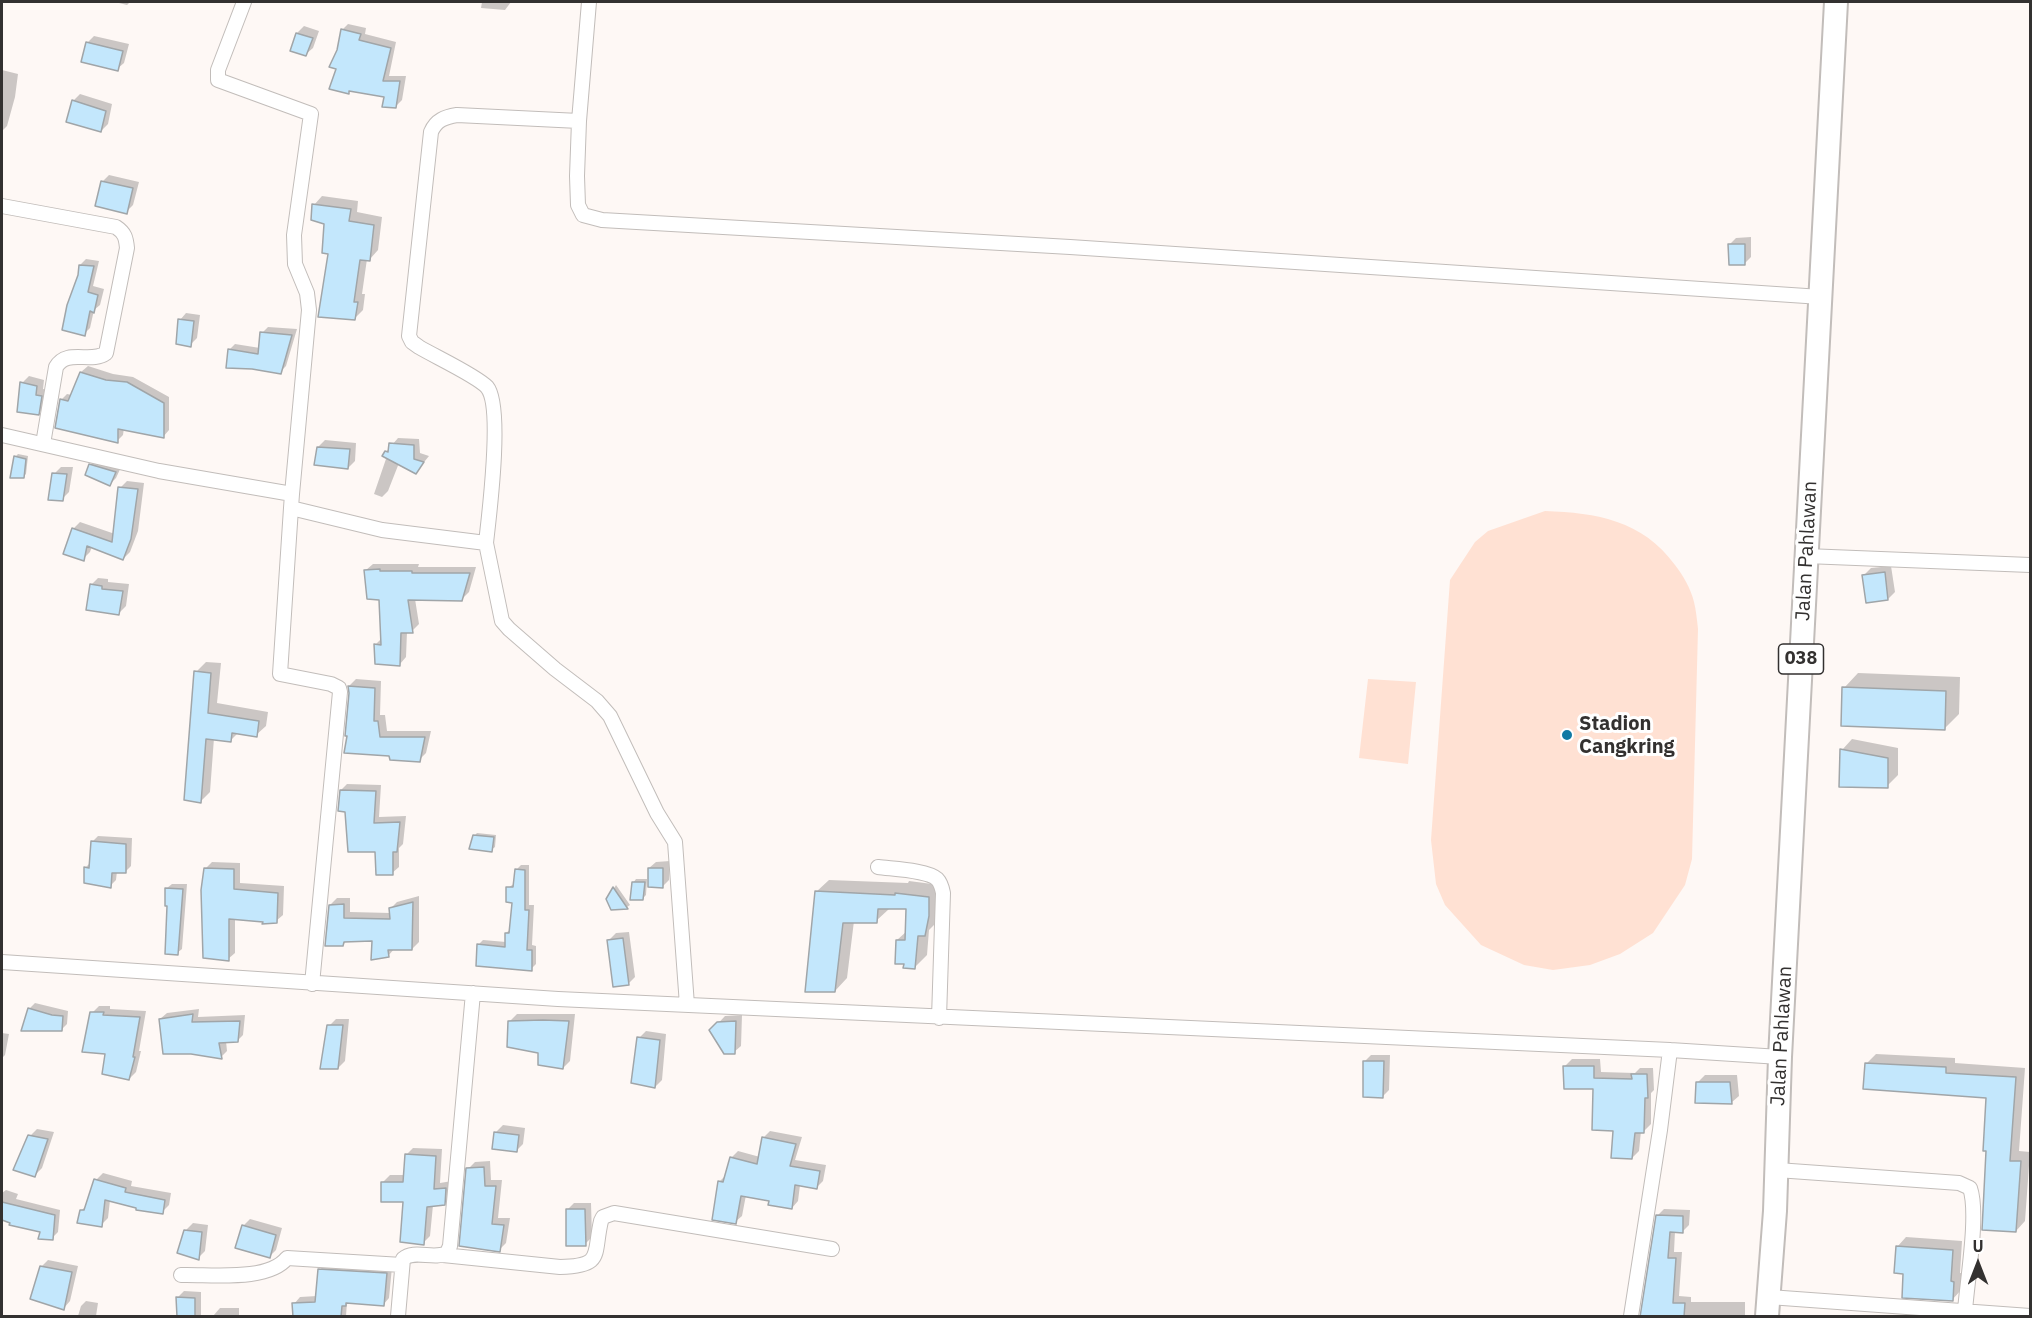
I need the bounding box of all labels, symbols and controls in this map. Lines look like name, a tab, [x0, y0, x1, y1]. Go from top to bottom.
street label: Jalan Pahlawan	[1791, 480, 1823, 622]
road number: 038	[1778, 644, 1824, 674]
place label: Stadion Cangkring	[1579, 712, 1675, 759]
marker: Stadion Cangkring	[1560, 728, 1574, 742]
street label: Jalan Pahlawan	[1766, 965, 1798, 1107]
north arrow	[1948, 1234, 2008, 1294]
text: U	[1972, 1236, 1984, 1256]

